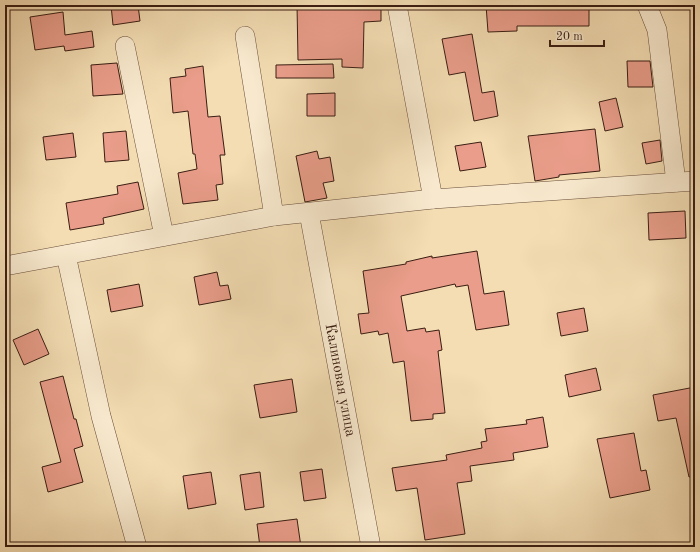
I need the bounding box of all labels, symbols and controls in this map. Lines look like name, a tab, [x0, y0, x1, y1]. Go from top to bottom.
scale bar	[550, 22, 604, 48]
text: 20 m	[556, 31, 583, 43]
street label: Калиновая улица	[322, 322, 358, 438]

